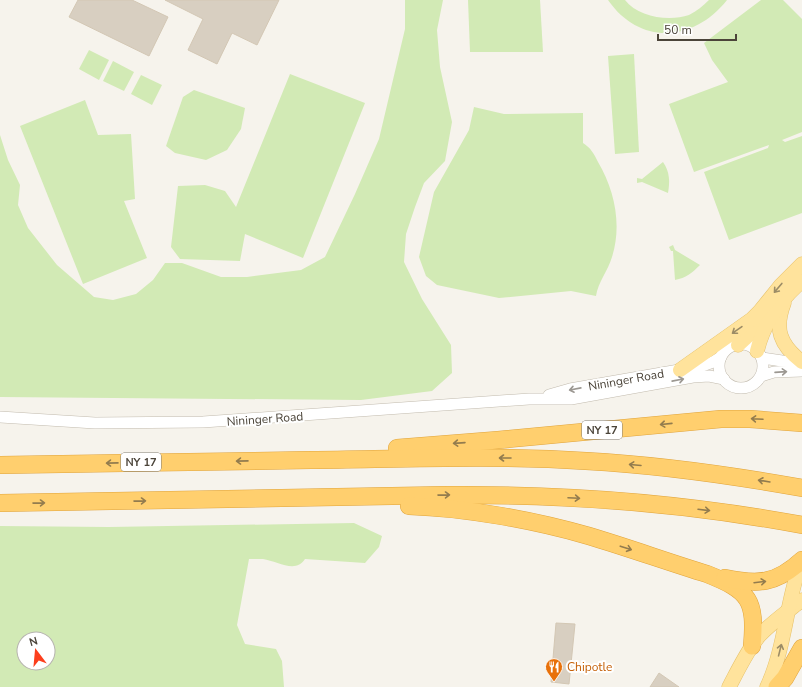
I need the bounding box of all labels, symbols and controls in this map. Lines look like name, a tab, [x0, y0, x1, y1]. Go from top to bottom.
scale bar	[658, 16, 736, 42]
text: 50 m	[664, 22, 692, 38]
one-way arrow	[774, 282, 783, 293]
one-way arrow	[731, 326, 742, 334]
street label: Nininger Road	[587, 365, 665, 395]
one-way arrow	[774, 368, 787, 375]
one-way arrow	[671, 376, 684, 384]
one-way arrow	[568, 385, 581, 393]
street label: Nininger Road	[226, 408, 304, 430]
one-way arrow	[751, 415, 764, 423]
one-way arrow	[660, 420, 673, 427]
road number: NY 17	[582, 421, 622, 439]
one-way arrow	[453, 440, 466, 447]
road number: NY 17	[121, 453, 161, 471]
one-way arrow	[499, 454, 512, 462]
one-way arrow	[236, 457, 249, 465]
one-way arrow	[106, 459, 119, 467]
one-way arrow	[629, 461, 642, 468]
one-way arrow	[758, 477, 771, 485]
one-way arrow	[437, 491, 450, 499]
one-way arrow	[567, 494, 580, 501]
one-way arrow	[133, 497, 146, 505]
one-way arrow	[32, 499, 45, 507]
one-way arrow	[697, 506, 710, 514]
one-way arrow	[619, 545, 632, 552]
one-way arrow	[753, 578, 766, 585]
north arrow	[16, 631, 56, 671]
text: N	[27, 634, 39, 650]
one-way arrow	[777, 644, 785, 657]
restaurant icon: Chipotle	[544, 657, 564, 682]
place label: Chipotle	[567, 659, 612, 675]

